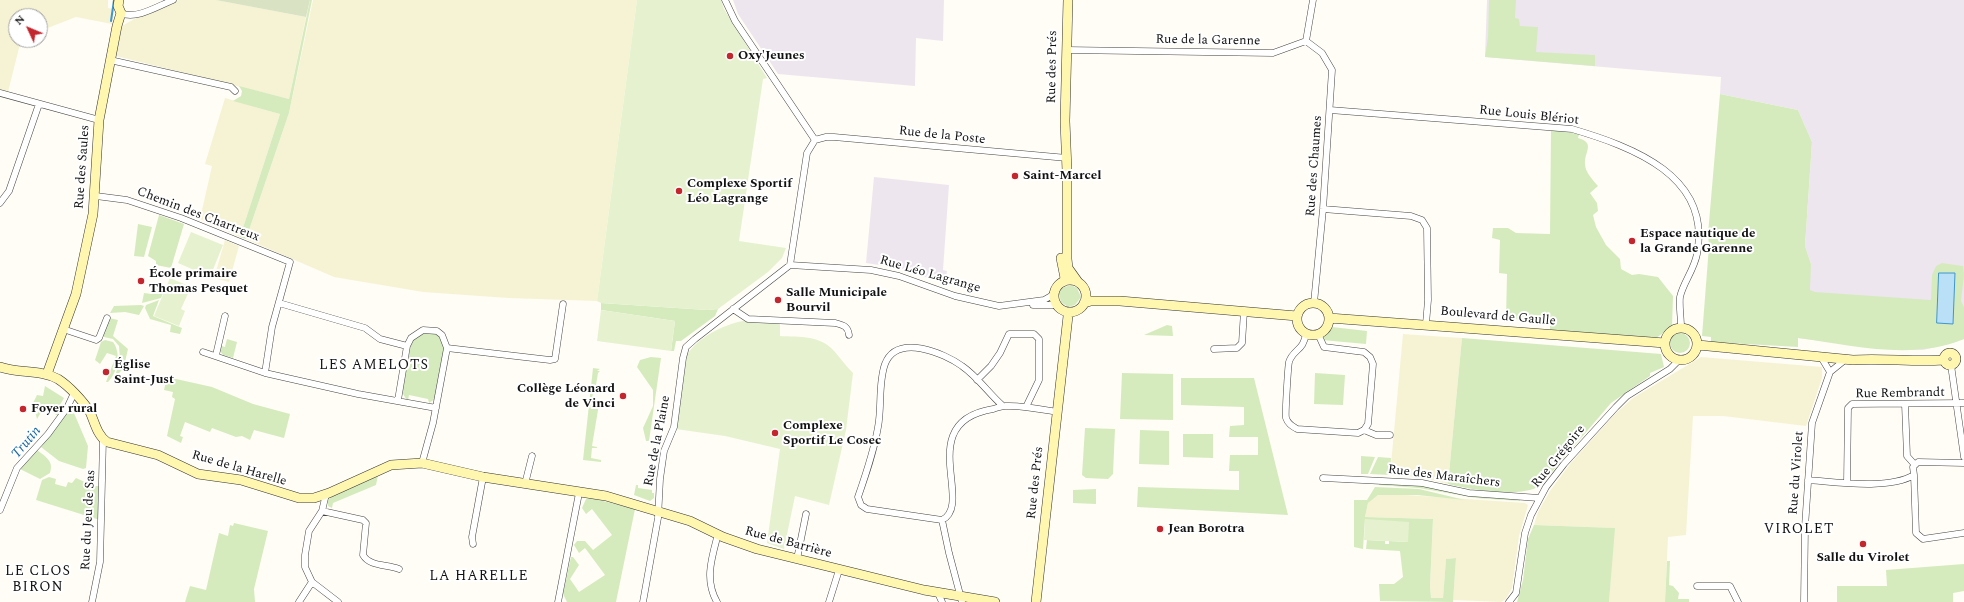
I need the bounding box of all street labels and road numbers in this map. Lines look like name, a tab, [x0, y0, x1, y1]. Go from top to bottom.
street label: Rue des Prés	[1045, 30, 1061, 104]
street label: Rue de la Garenne	[1155, 32, 1261, 50]
street label: Rue Louis Blériot	[1478, 103, 1580, 129]
street label: Rue des Chaumes	[1304, 115, 1326, 217]
street label: Rue des Saules	[72, 124, 94, 210]
street label: Rue de la Poste	[898, 124, 986, 148]
street label: Chemin des Chartreux	[134, 184, 262, 246]
street label: Rue Léo Lagrange	[878, 253, 982, 297]
street label: Boulevard de Gaulle	[1440, 304, 1556, 330]
street label: Rue Rembrandt	[1855, 385, 1945, 403]
street label: Rue de la Plaine	[642, 394, 674, 488]
street label: Rue Grégoire	[1529, 422, 1589, 492]
street label: Rue du Virolet	[1786, 431, 1808, 515]
street label: Rue des Prés	[1024, 446, 1048, 520]
street label: Rue de la Harelle	[190, 448, 288, 490]
street label: Rue des Maraîchers	[1387, 462, 1501, 492]
street label: Rue du Jeu de Sas	[79, 469, 99, 571]
street label: Rue de Barrière	[743, 524, 833, 562]

